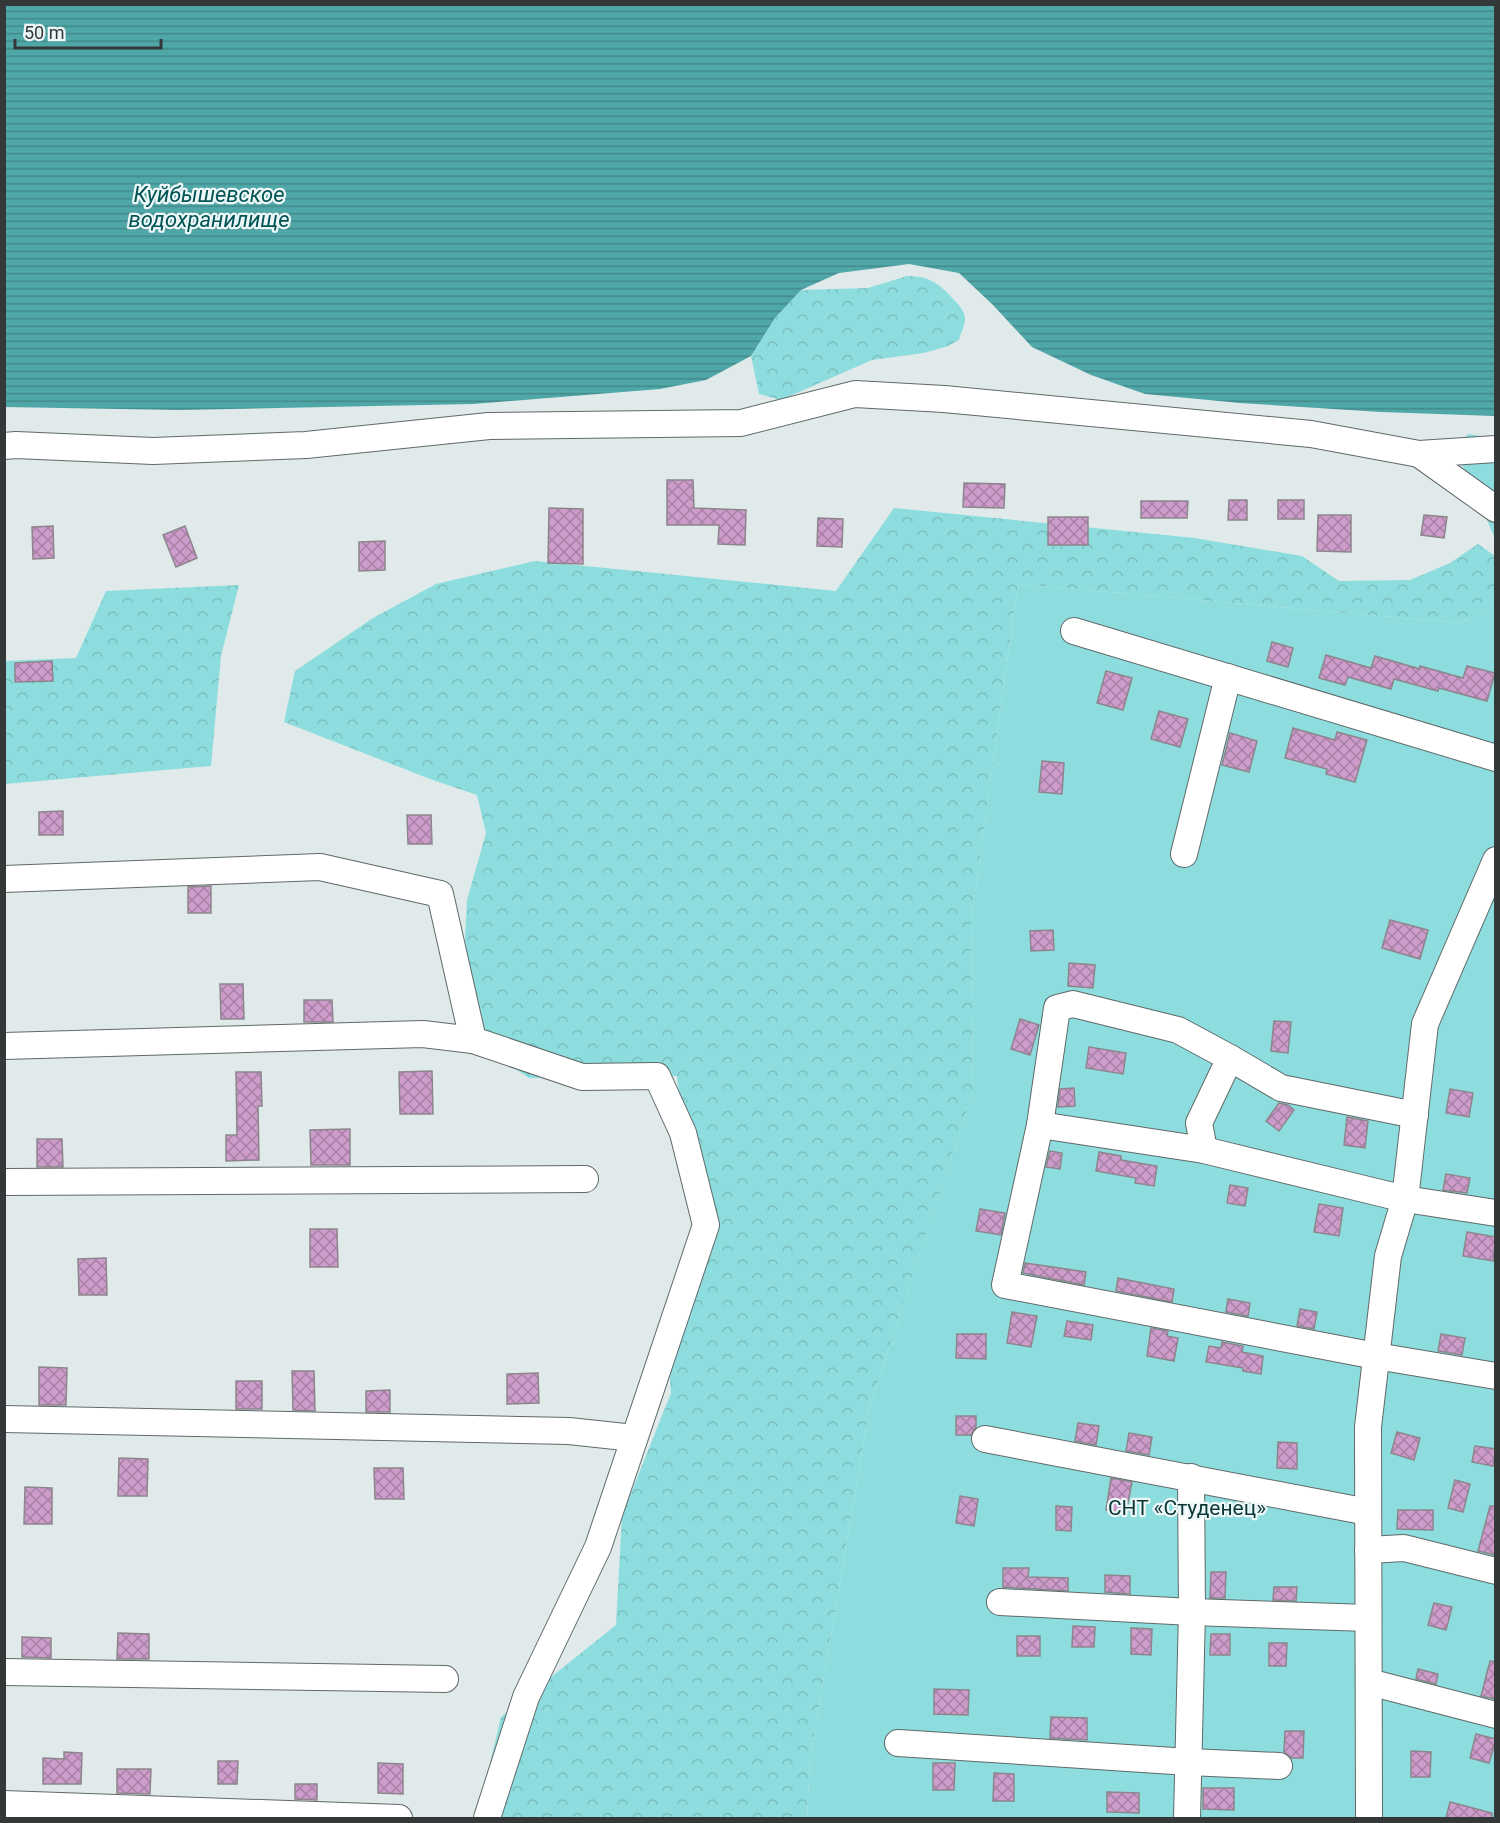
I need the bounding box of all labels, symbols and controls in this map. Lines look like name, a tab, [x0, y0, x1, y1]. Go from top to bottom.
scale bar	[15, 12, 160, 50]
text: 50 m	[24, 22, 64, 43]
water label: Куйбышевское водохранилище	[128, 182, 290, 232]
park label: СНТ «Студенец»	[1108, 1496, 1266, 1520]

